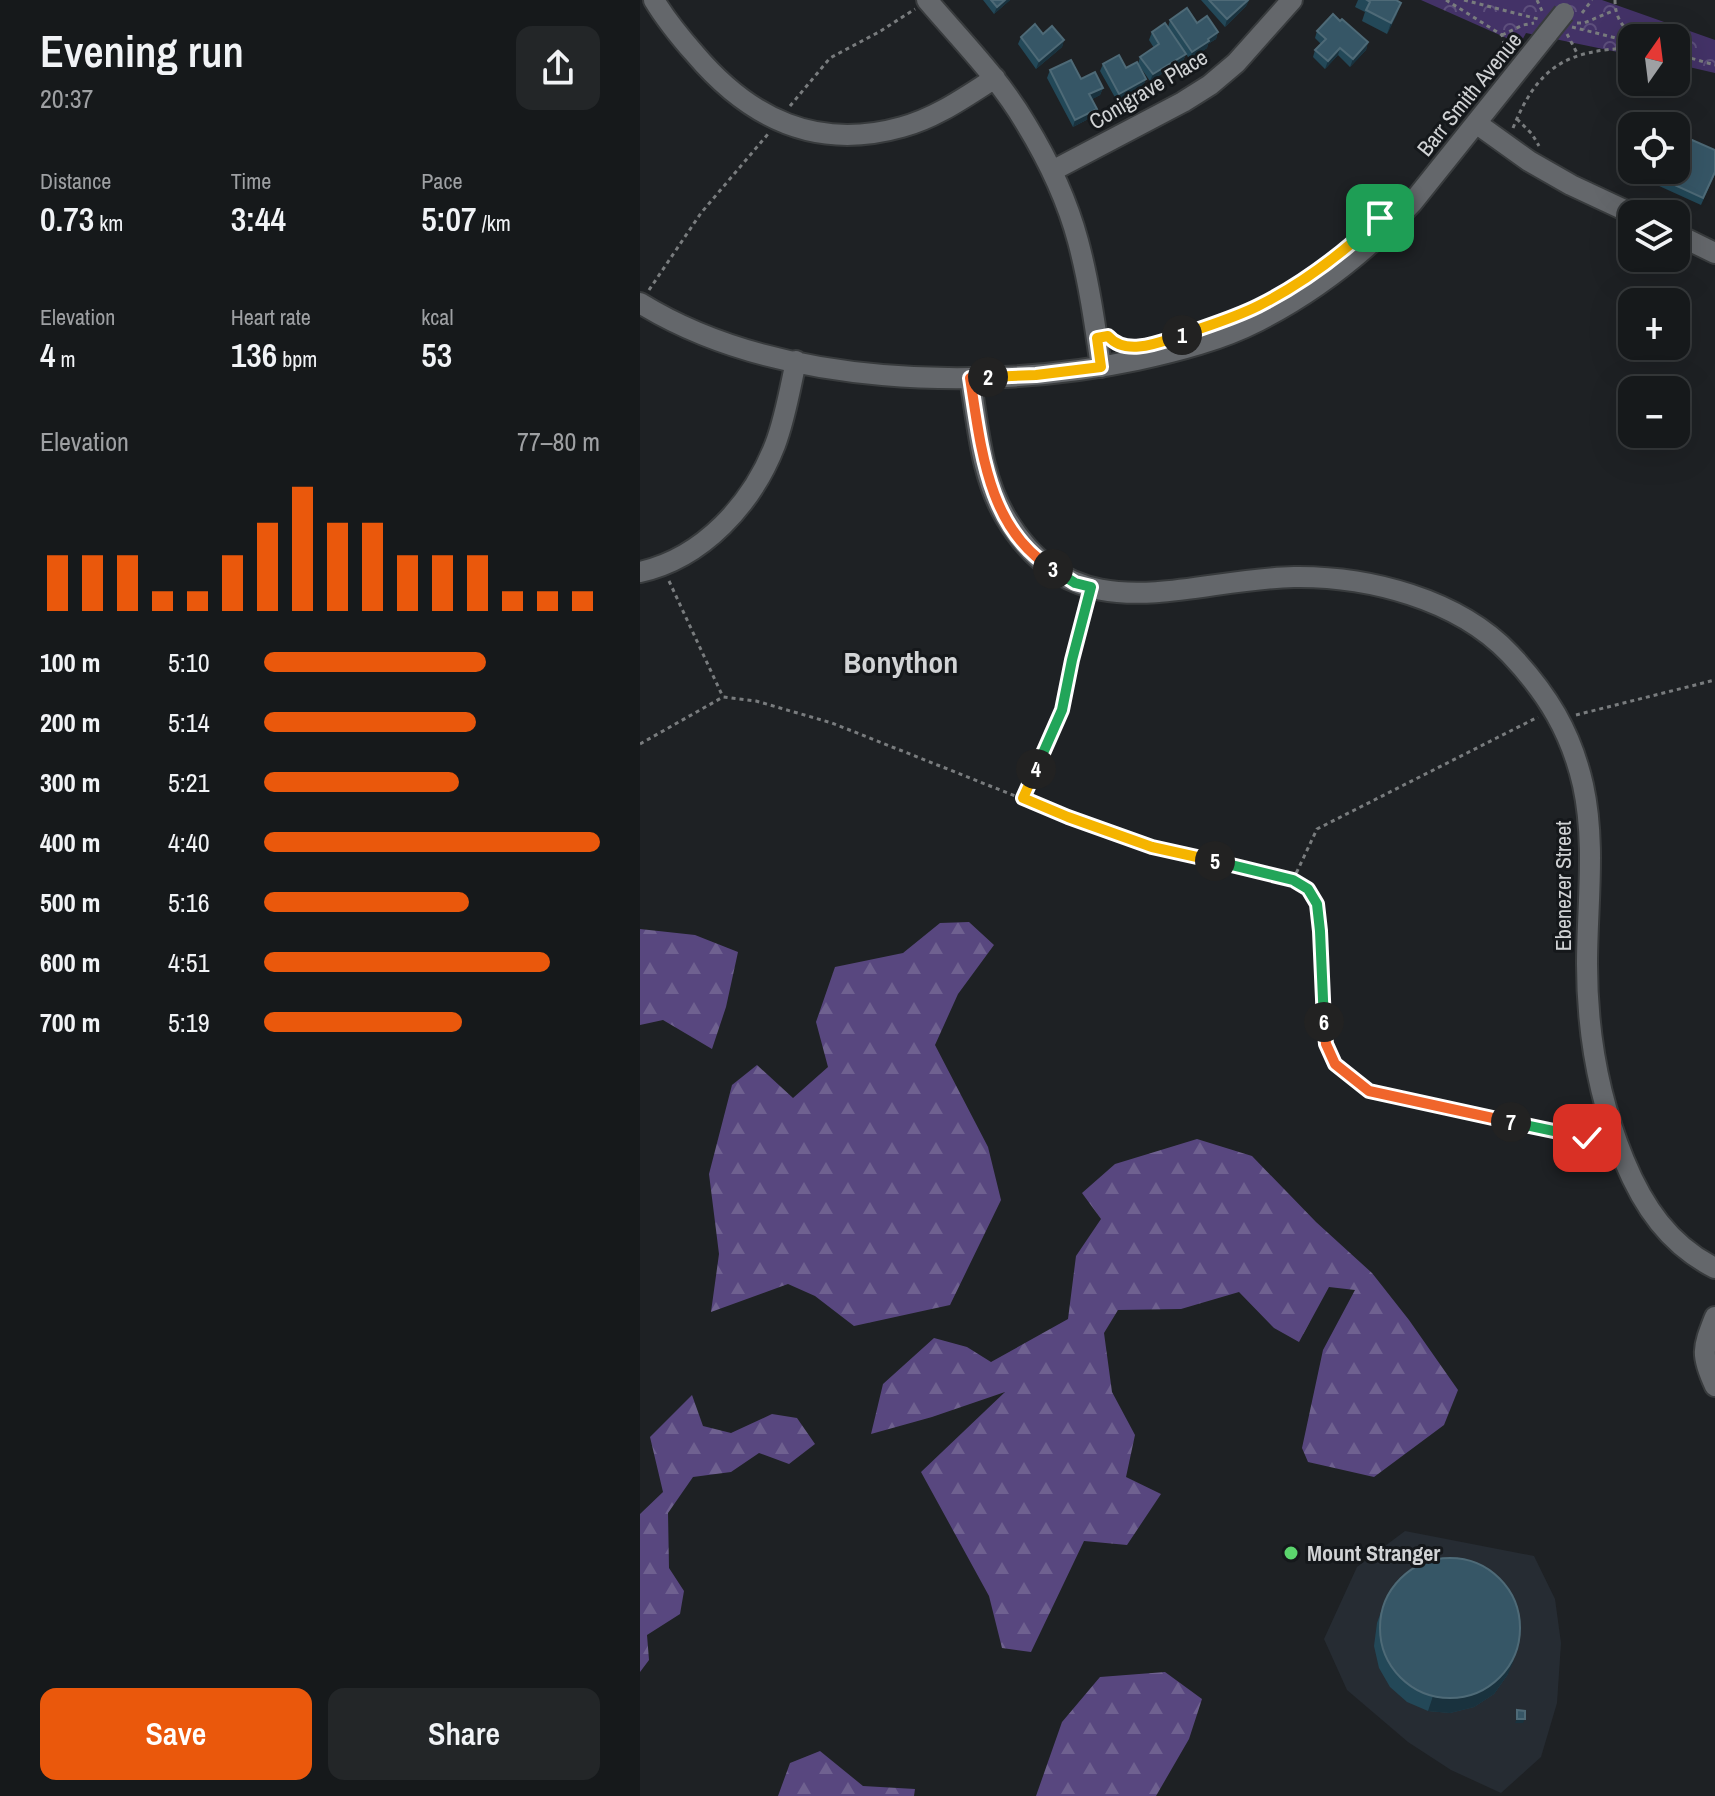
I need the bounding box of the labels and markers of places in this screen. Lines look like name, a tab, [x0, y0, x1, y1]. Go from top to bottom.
pin	[1346, 184, 1414, 252]
pin: 1	[1162, 315, 1202, 355]
pin: 2	[968, 357, 1008, 397]
pin: 3	[1033, 549, 1073, 589]
pin: 4	[1016, 749, 1056, 789]
pin: 5	[1195, 841, 1235, 881]
pin: 6	[1304, 1002, 1344, 1042]
pin: 7	[1491, 1102, 1531, 1142]
pin	[1553, 1104, 1621, 1172]
place label: Mount Stranger	[1307, 1538, 1440, 1568]
marker: Mount Stranger	[1282, 1544, 1300, 1562]

